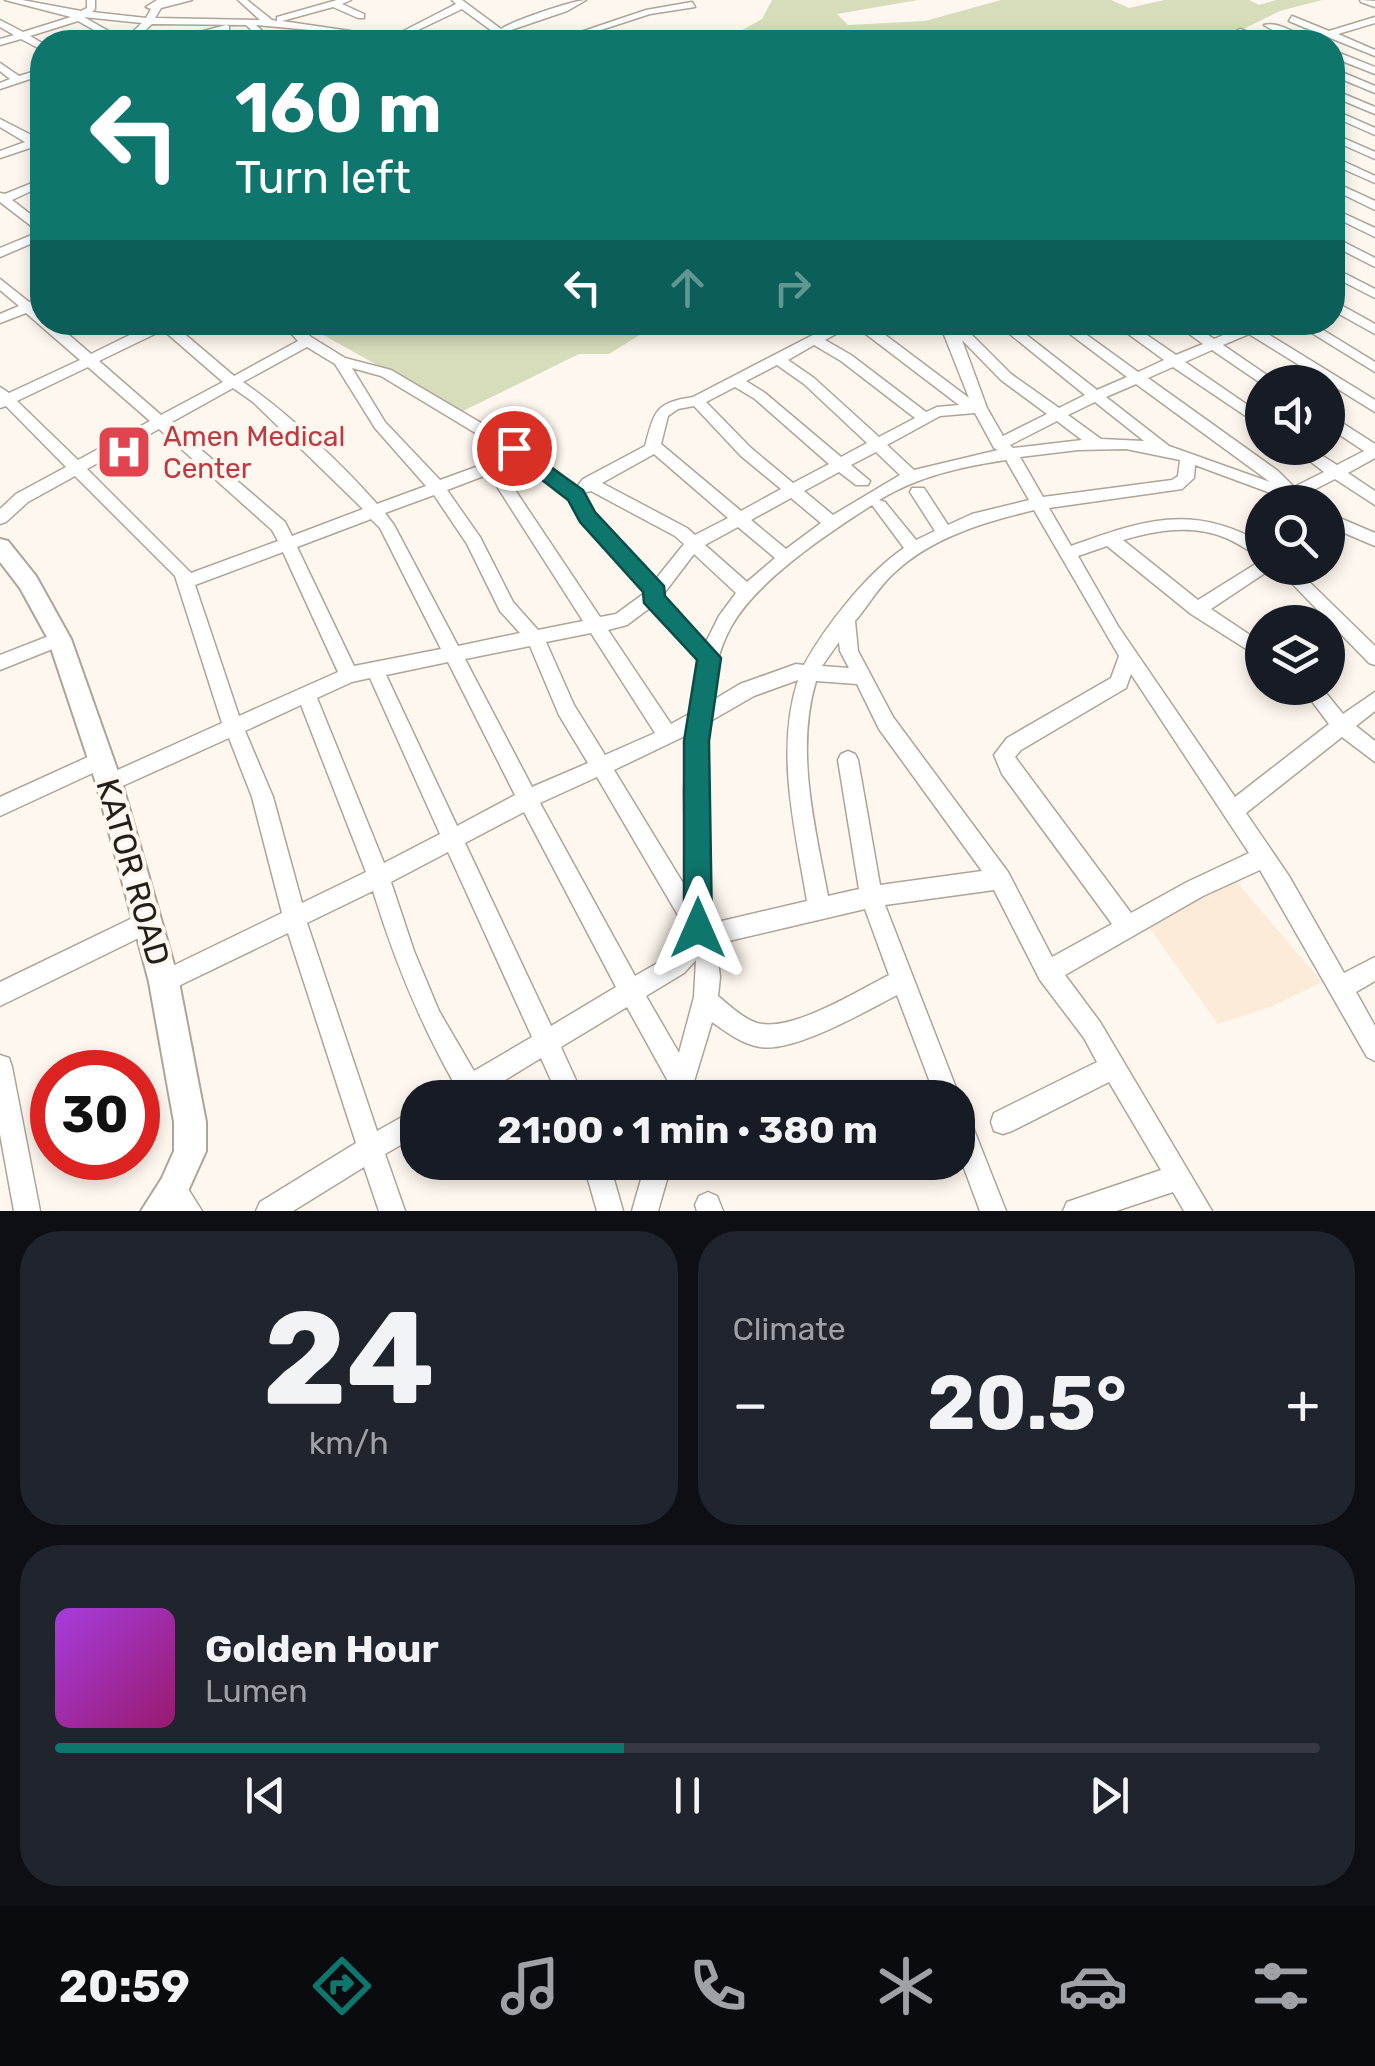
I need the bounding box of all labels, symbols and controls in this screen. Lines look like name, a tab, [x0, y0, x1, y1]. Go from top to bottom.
text: 160 m	[235, 67, 442, 150]
icon: left	[70, 70, 200, 200]
text: Turn left	[235, 151, 411, 204]
icon: left	[555, 260, 610, 315]
icon: ahead	[660, 260, 715, 315]
icon: right	[765, 260, 820, 315]
map controls	[1245, 365, 1345, 705]
button: sound	[1245, 365, 1345, 465]
pin	[472, 406, 557, 491]
place label: Amen Medical Center	[163, 420, 345, 485]
icon: arrive	[487, 421, 542, 476]
hospital icon: Amen Medical Center	[94, 422, 154, 482]
button: search	[1245, 485, 1345, 585]
button: layers	[1245, 605, 1345, 705]
street label: KATOR ROAD	[88, 774, 178, 970]
position arrow	[646, 876, 750, 980]
speed limit sign: 30	[30, 1050, 160, 1180]
text: 21:00 · 1 min · 380 m	[497, 1107, 878, 1153]
text: 24	[262, 1281, 435, 1436]
text: Climate	[733, 1310, 846, 1348]
text: 20.5°	[927, 1359, 1127, 1448]
text: −	[733, 1372, 768, 1437]
text: +	[1286, 1372, 1320, 1437]
text: km/h	[309, 1424, 389, 1462]
text: Golden Hour	[205, 1626, 439, 1672]
text: Lumen	[205, 1672, 308, 1710]
icon: previous	[238, 1768, 293, 1823]
icon: pause	[660, 1768, 715, 1823]
icon: next	[1082, 1768, 1137, 1823]
icon: directions	[307, 1951, 377, 2021]
icon: music	[495, 1951, 565, 2021]
icon: phone	[683, 1951, 753, 2021]
icon: climate	[871, 1951, 941, 2021]
icon: car	[1058, 1951, 1128, 2021]
icon: filters	[1246, 1951, 1316, 2021]
text: 20:59	[59, 1960, 190, 2013]

